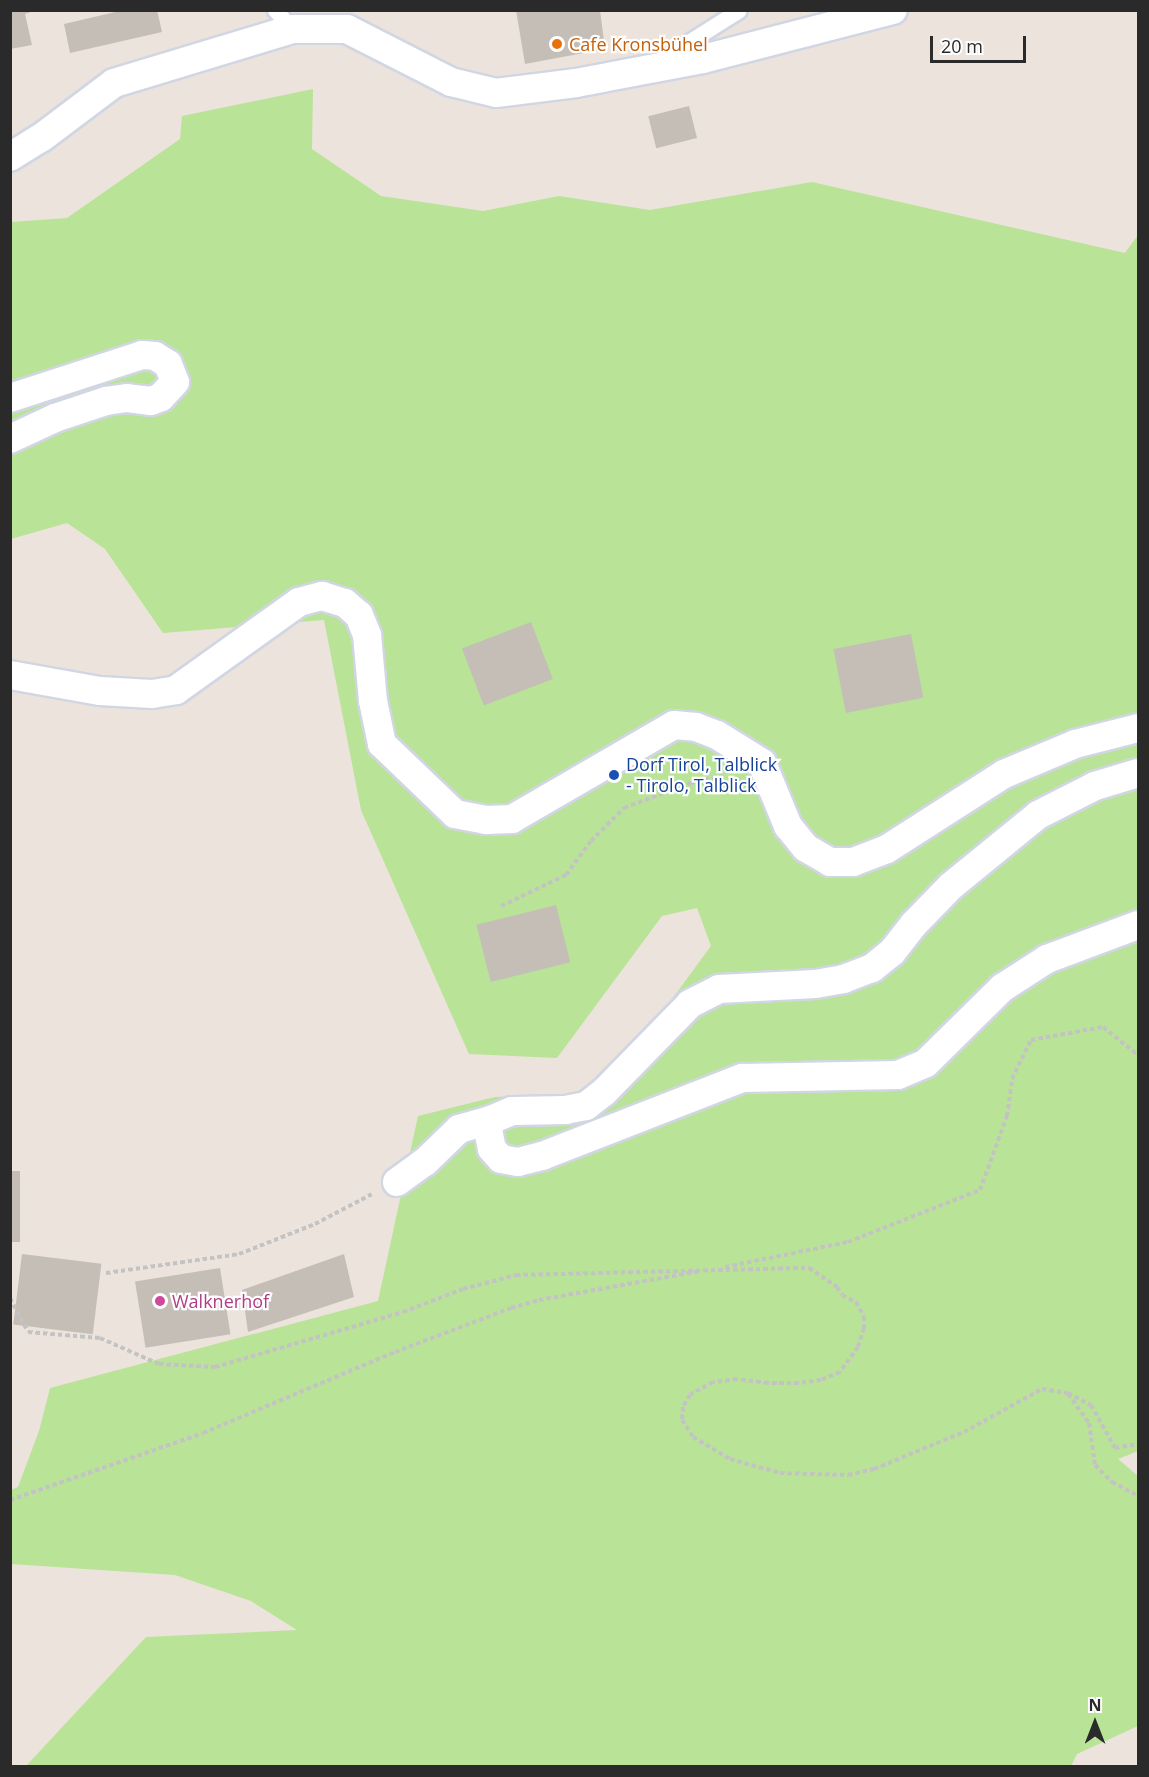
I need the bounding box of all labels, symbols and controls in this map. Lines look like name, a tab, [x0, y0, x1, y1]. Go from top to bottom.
scale bar	[933, 24, 1029, 62]
place label: Cafe Kronsbühel	[569, 33, 708, 55]
text: 20 m	[941, 34, 983, 58]
marker: Cafe Kronsbühel	[550, 37, 564, 51]
place label: Dorf Tirol, Talblick - Tirolo, Talblick	[626, 754, 777, 796]
marker: Dorf Tirol, Talblick - Tirolo, Talblick	[607, 768, 621, 782]
place label: Walknerhof	[172, 1290, 269, 1312]
marker: Walknerhof	[153, 1294, 167, 1308]
north arrow	[1065, 1693, 1125, 1753]
text: N	[1088, 1694, 1102, 1716]

